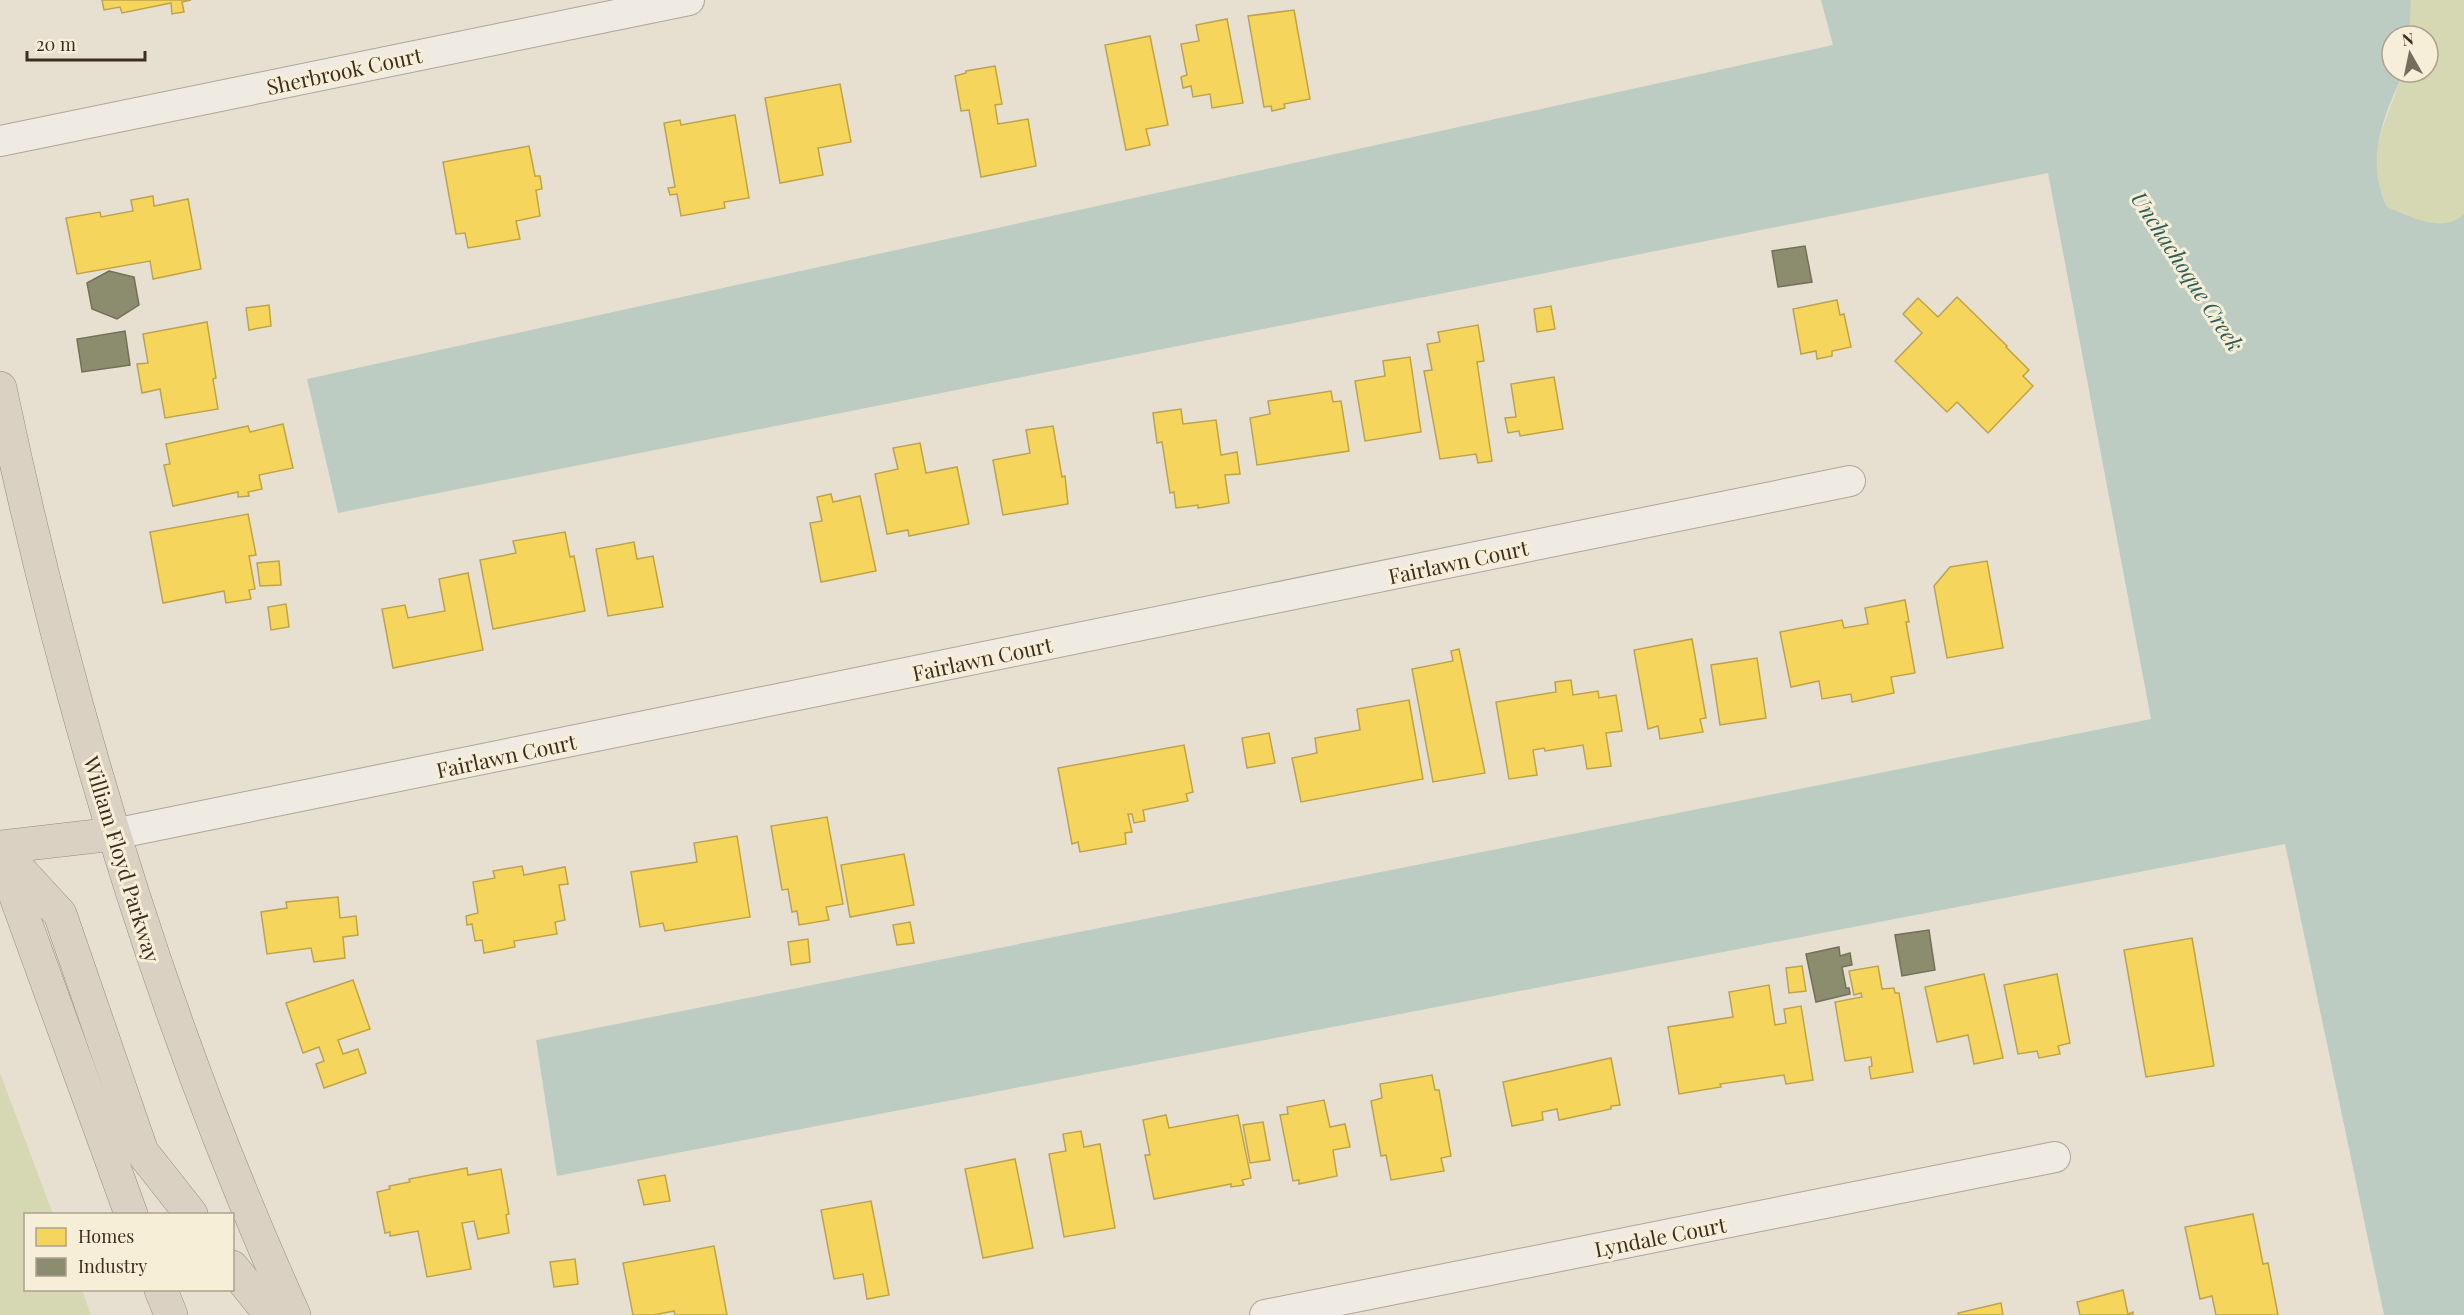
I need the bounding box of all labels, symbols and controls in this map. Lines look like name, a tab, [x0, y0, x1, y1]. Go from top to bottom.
scale bar	[27, 24, 146, 62]
north arrow	[2380, 24, 2440, 84]
text: N	[2400, 27, 2415, 50]
text: 20 m	[36, 32, 76, 56]
street label: Sherbrook Court	[264, 40, 425, 100]
water label: Unchachoque Creek	[2125, 185, 2251, 357]
street label: Fairlawn Court	[1385, 532, 1531, 589]
street label: Fairlawn Court	[909, 629, 1055, 686]
street label: Fairlawn Court	[433, 726, 579, 783]
street label: William Floyd Parkway	[78, 752, 168, 966]
street label: Lyndale Court	[1592, 1209, 1729, 1262]
legend	[24, 1213, 234, 1291]
text: Homes	[78, 1224, 134, 1248]
text: Industry	[78, 1254, 147, 1278]

